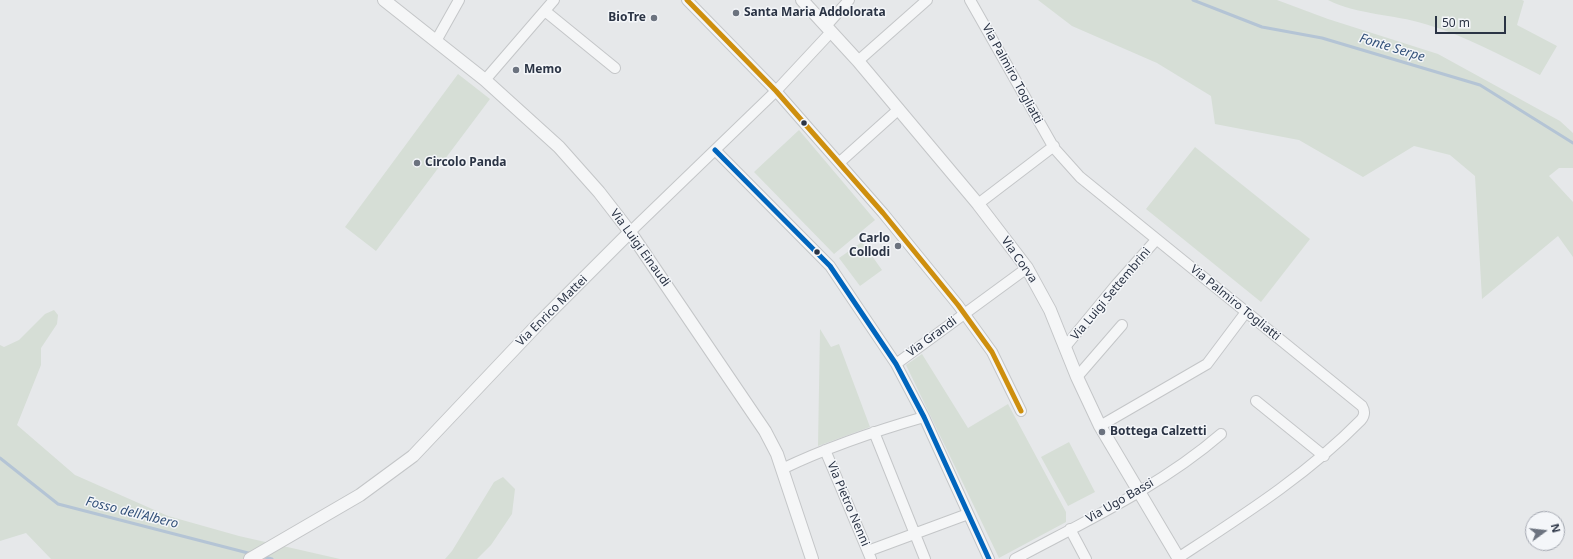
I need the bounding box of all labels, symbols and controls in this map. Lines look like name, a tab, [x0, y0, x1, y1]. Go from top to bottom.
place label: Santa Maria Addolorata	[744, 6, 886, 20]
marker: Santa Maria Addolorata	[731, 8, 741, 18]
scale bar	[1437, 8, 1508, 34]
place label: BioTre	[608, 11, 646, 25]
marker: BioTre	[649, 13, 659, 23]
text: 50 m	[1442, 14, 1470, 31]
street label: Via Palmiro Togliatti	[979, 22, 1045, 126]
water label: Fonte Serpe	[1357, 31, 1427, 65]
place label: Memo	[524, 63, 562, 77]
marker: Memo	[511, 65, 521, 75]
unlabelled marker	[799, 118, 809, 128]
place label: Circolo Panda	[425, 156, 507, 170]
marker: Circolo Panda	[412, 158, 422, 168]
street label: Via Luigi Einaudi	[607, 206, 673, 290]
place label: Carlo Collodi	[849, 232, 890, 260]
street label: Via Corva	[998, 234, 1040, 286]
marker: Carlo Collodi	[893, 241, 903, 251]
street label: Via Luigi Settembrini	[1068, 245, 1154, 343]
unlabelled marker	[812, 247, 822, 257]
street label: Via Palmiro Togliatti	[1187, 262, 1283, 344]
street label: Via Enrico Mattei	[513, 272, 591, 350]
street label: Via Grandi	[904, 314, 960, 360]
place label: Bottega Calzetti	[1110, 425, 1207, 439]
marker: Bottega Calzetti	[1097, 427, 1107, 437]
street label: Via Pietro Nenni	[824, 460, 872, 548]
street label: Via Ugo Bassi	[1084, 476, 1156, 526]
water label: Fosso dell'Albero	[84, 494, 180, 532]
north arrow	[1525, 511, 1565, 551]
text: N	[1548, 522, 1565, 534]

